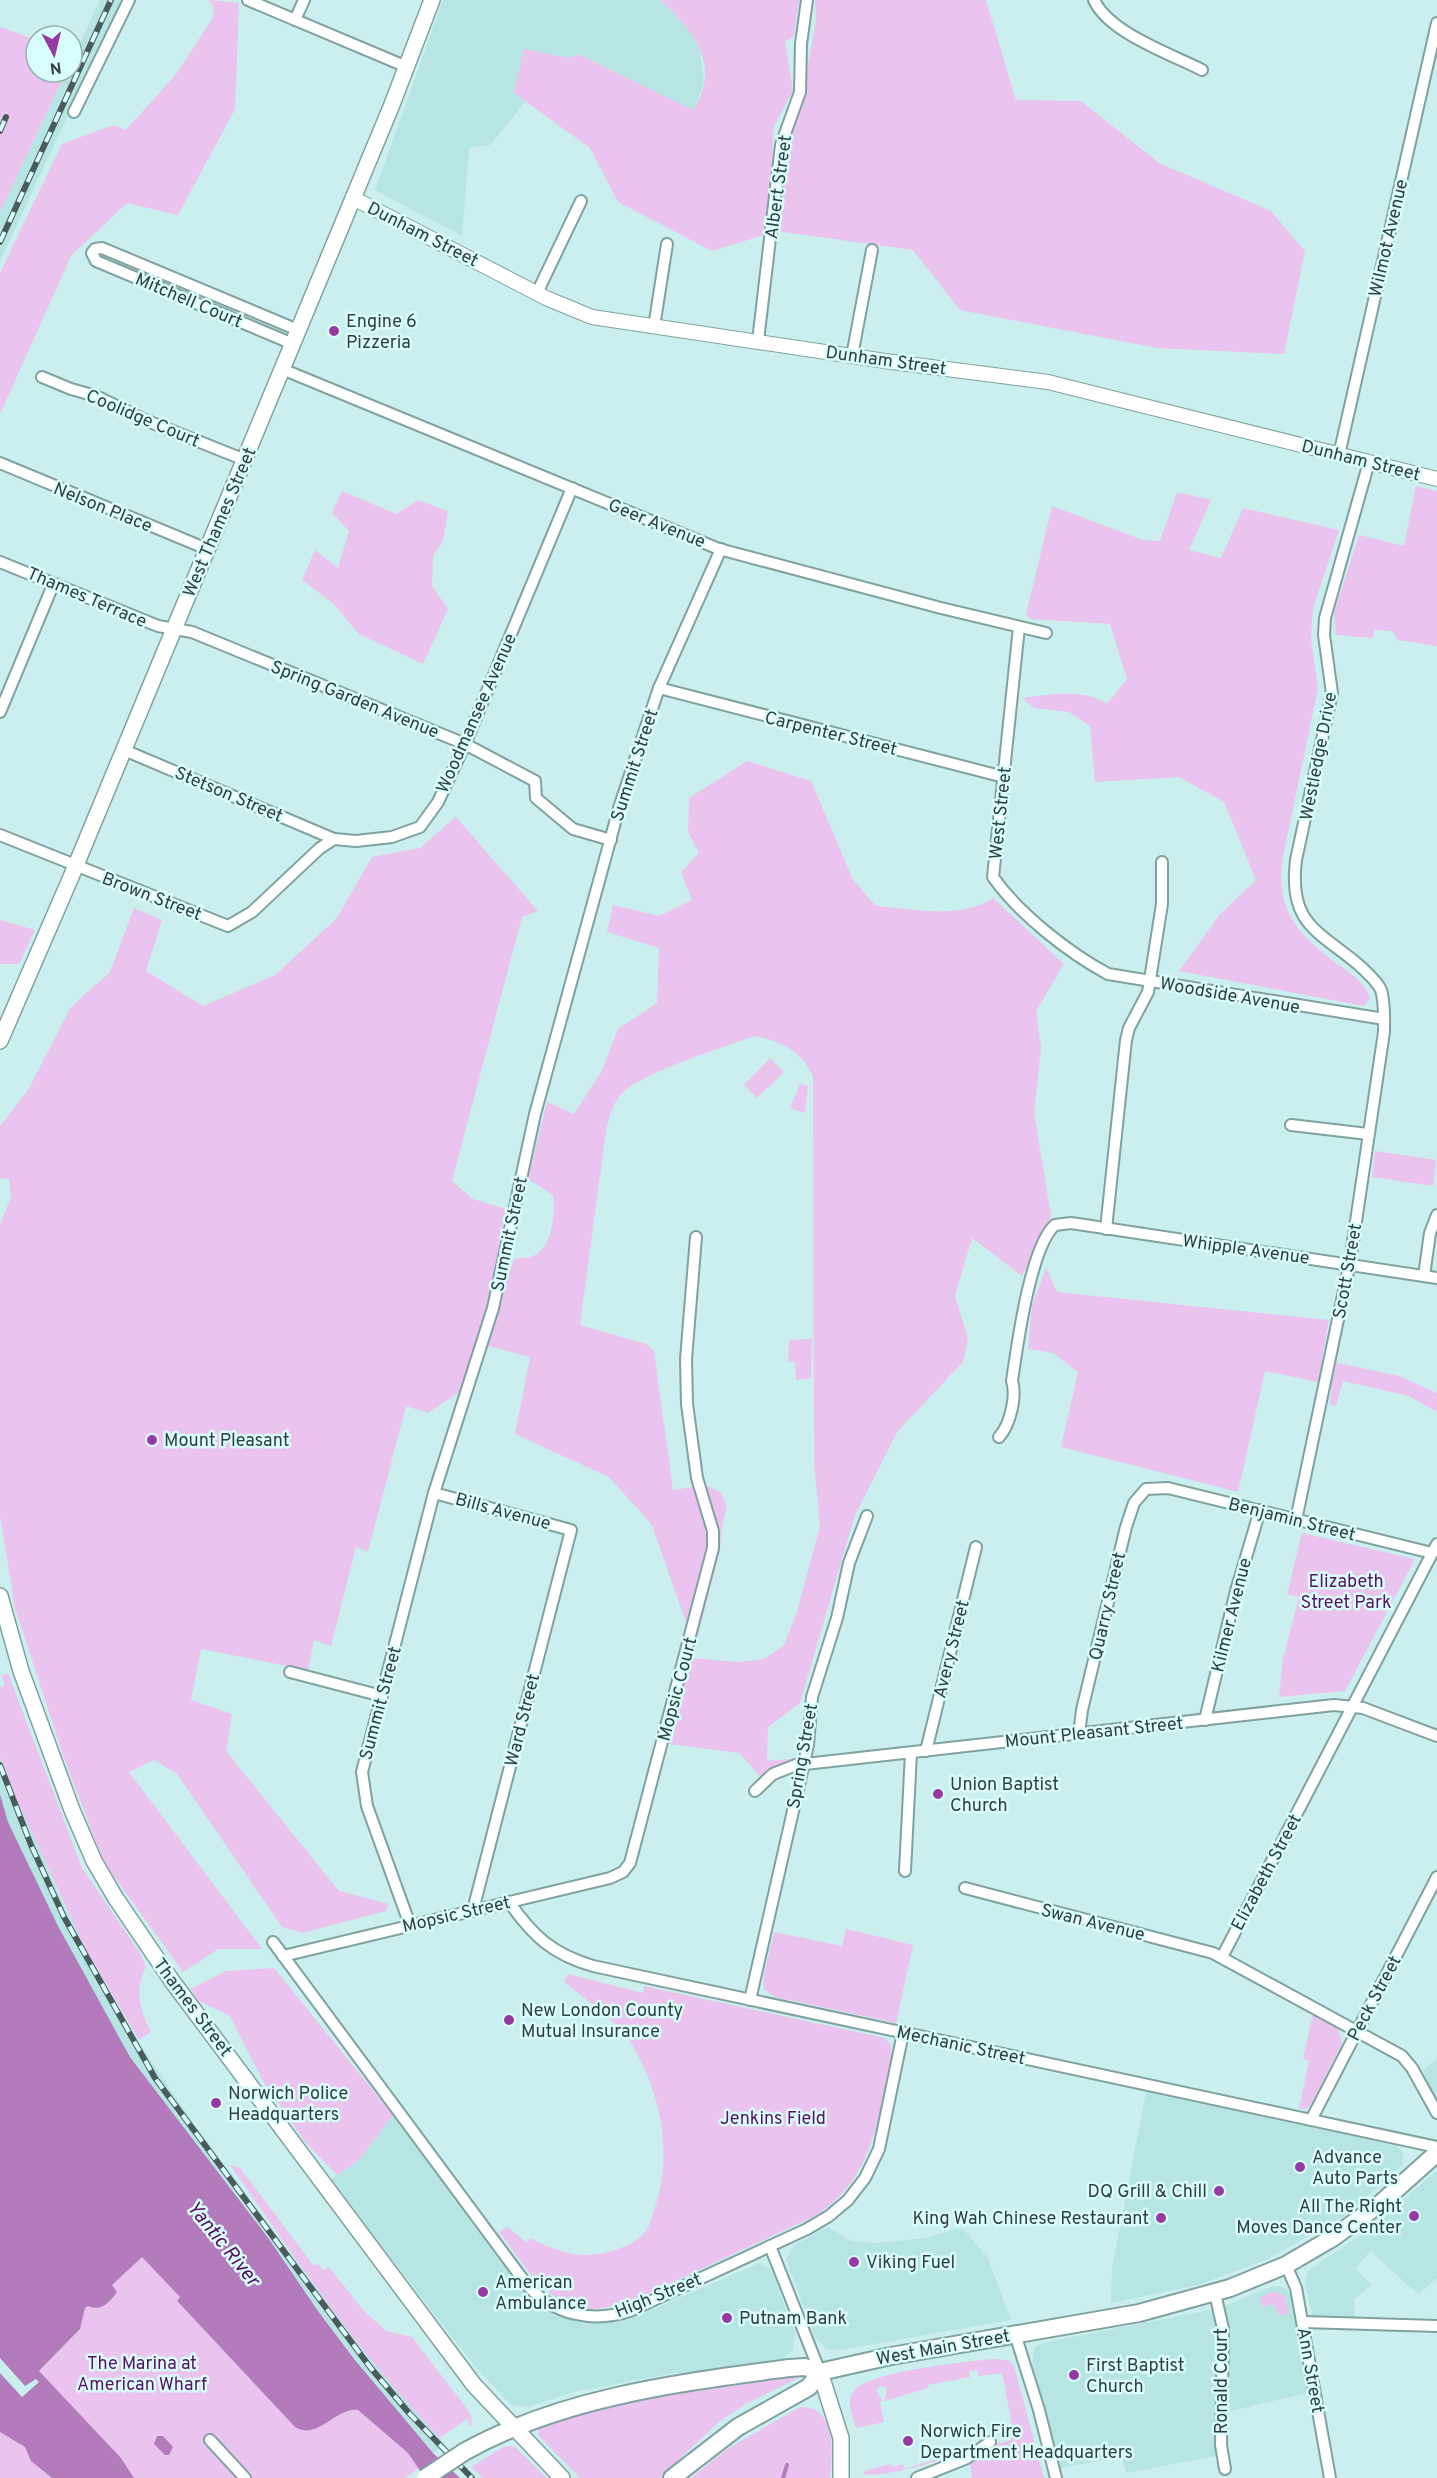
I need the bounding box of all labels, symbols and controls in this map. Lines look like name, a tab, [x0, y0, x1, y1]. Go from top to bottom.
north arrow	[24, 24, 84, 84]
text: N	[49, 56, 63, 78]
street label: Albert Street	[761, 134, 798, 241]
street label: Wilmot Avenue	[1365, 177, 1414, 300]
street label: Dunham Street	[363, 197, 482, 273]
street label: Mitchell Court	[131, 268, 246, 334]
place label: Engine 6 Pizzeria	[346, 311, 417, 355]
marker: Engine 6 Pizzeria	[327, 324, 341, 338]
street label: Dunham Street	[824, 342, 948, 381]
street label: Coolidge Court	[82, 385, 203, 454]
street label: Dunham Street	[1299, 436, 1422, 487]
street label: West Thames Street	[178, 444, 262, 601]
street label: Nelson Place	[50, 478, 155, 539]
street label: Geer Avenue	[604, 494, 708, 554]
street label: Thames Terrace	[23, 563, 150, 634]
street label: Woodmansee Avenue	[432, 630, 523, 797]
street label: Spring Garden Avenue	[267, 656, 442, 745]
street label: Westledge Drive	[1296, 690, 1343, 822]
street label: Summit Street	[606, 706, 664, 825]
street label: Carpenter Street	[762, 707, 899, 762]
street label: Stetson Street	[171, 762, 286, 829]
street label: West Street	[985, 766, 1018, 861]
street label: Brown Street	[98, 868, 205, 927]
street label: Woodside Avenue	[1158, 973, 1302, 1020]
street label: Summit Street	[487, 1175, 534, 1294]
street label: Scott Street	[1329, 1222, 1368, 1321]
street label: Whipple Avenue	[1181, 1230, 1311, 1271]
place label: Mount Pleasant	[164, 1430, 289, 1453]
marker: Mount Pleasant	[145, 1433, 159, 1447]
street label: Bills Avenue	[452, 1489, 553, 1536]
street label: Benjamin Street	[1226, 1494, 1358, 1547]
street label: Quarry Street	[1085, 1550, 1132, 1663]
street label: Kilmer Avenue	[1207, 1556, 1258, 1675]
park label: Elizabeth Street Park	[1301, 1571, 1391, 1615]
street label: Avery Street	[929, 1598, 976, 1701]
street label: Mopsic Court	[654, 1635, 703, 1744]
street label: Summit Street	[355, 1644, 408, 1763]
street label: Ward Street	[501, 1672, 546, 1769]
street label: Spring Street	[783, 1702, 824, 1811]
street label: Mount Pleasant Street	[1004, 1713, 1184, 1754]
place label: Union Baptist Church	[950, 1774, 1059, 1818]
marker: Union Baptist Church	[931, 1787, 945, 1801]
street label: Elizabeth Street	[1227, 1810, 1308, 1935]
street label: Mopsic Street	[400, 1892, 513, 1939]
street label: Swan Avenue	[1038, 1899, 1147, 1947]
street label: Peck Street	[1343, 1952, 1407, 2045]
street label: Thames Street	[147, 1954, 236, 2062]
place label: New London County Mutual Insurance	[521, 2000, 683, 2044]
marker: New London County Mutual Insurance	[502, 2013, 516, 2027]
street label: Mechanic Street	[894, 2022, 1027, 2071]
place label: Norwich Police Headquarters	[228, 2083, 348, 2127]
marker: Norwich Police Headquarters	[209, 2096, 223, 2110]
park label: Jenkins Field	[720, 2108, 826, 2131]
place label: Advance Auto Parts	[1312, 2147, 1398, 2191]
marker: Advance Auto Parts	[1293, 2160, 1307, 2174]
place label: DQ Grill & Chill	[1088, 2181, 1207, 2204]
marker: DQ Grill & Chill	[1212, 2184, 1226, 2198]
water label: Yantic River	[180, 2196, 266, 2293]
place label: All The Right Moves Dance Center	[1236, 2196, 1402, 2240]
place label: King Wah Chinese Restaurant	[913, 2208, 1149, 2231]
marker: All The Right Moves Dance Center	[1407, 2209, 1421, 2223]
marker: King Wah Chinese Restaurant	[1154, 2211, 1168, 2225]
place label: Viking Fuel	[866, 2252, 955, 2275]
marker: Viking Fuel	[847, 2255, 861, 2269]
street label: High Street	[612, 2269, 705, 2324]
place label: American Ambulance	[495, 2272, 586, 2316]
marker: American Ambulance	[476, 2285, 490, 2299]
place label: Putnam Bank	[739, 2308, 847, 2331]
marker: Putnam Bank	[720, 2311, 734, 2325]
street label: West Main Street	[875, 2325, 1012, 2372]
street label: Ann Street	[1291, 2326, 1328, 2415]
street label: Ronald Court	[1211, 2328, 1234, 2434]
park label: The Marina at American Wharf	[77, 2353, 207, 2397]
place label: First Baptist Church	[1086, 2355, 1185, 2399]
marker: First Baptist Church	[1067, 2368, 1081, 2382]
place label: Norwich Fire Department Headquarters	[920, 2421, 1133, 2465]
marker: Norwich Fire Department Headquarters	[901, 2434, 915, 2448]

